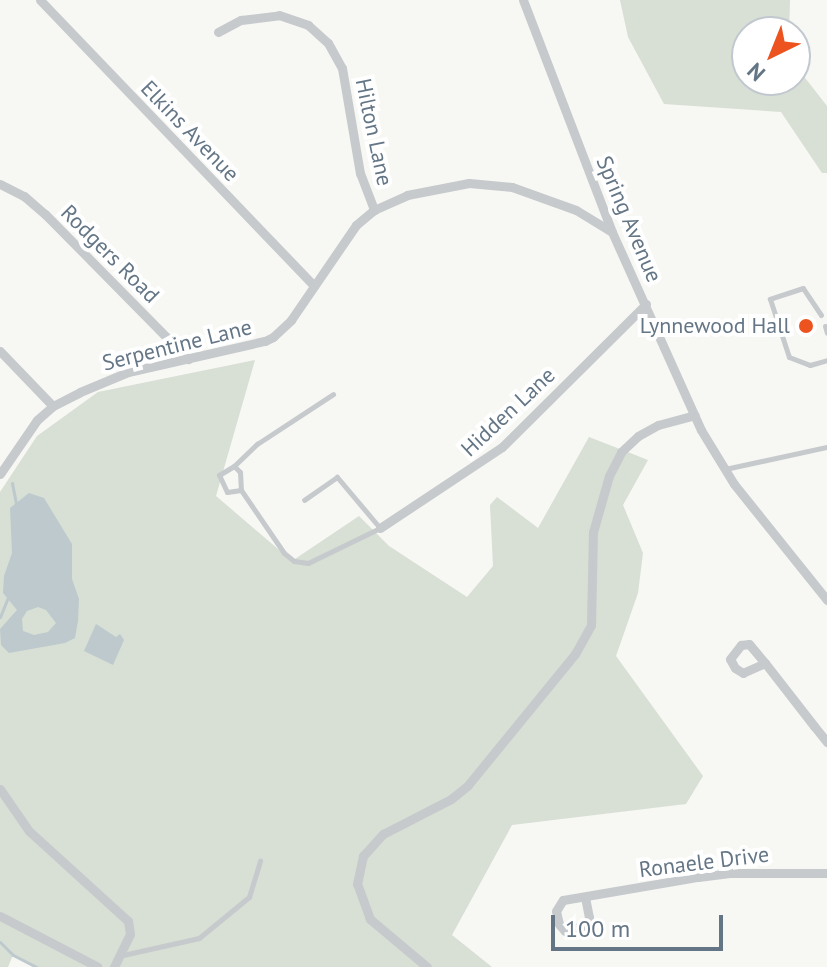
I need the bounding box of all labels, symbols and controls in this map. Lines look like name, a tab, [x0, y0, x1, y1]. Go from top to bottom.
north arrow	[731, 16, 811, 96]
text: N	[741, 57, 771, 87]
street label: Elkins Avenue	[135, 75, 245, 187]
street label: Hilton Lane	[350, 76, 398, 188]
street label: Spring Avenue	[590, 152, 668, 286]
street label: Rodgers Road	[55, 199, 165, 309]
place label: Lynnewood Hall	[640, 313, 790, 339]
street label: Serpentine Lane	[100, 314, 254, 376]
marker: Lynnewood Hall	[797, 317, 815, 335]
street label: Hidden Lane	[456, 362, 560, 462]
street label: Ronaele Drive	[638, 841, 770, 883]
scale bar	[555, 899, 727, 949]
text: 100 m	[565, 913, 630, 944]

